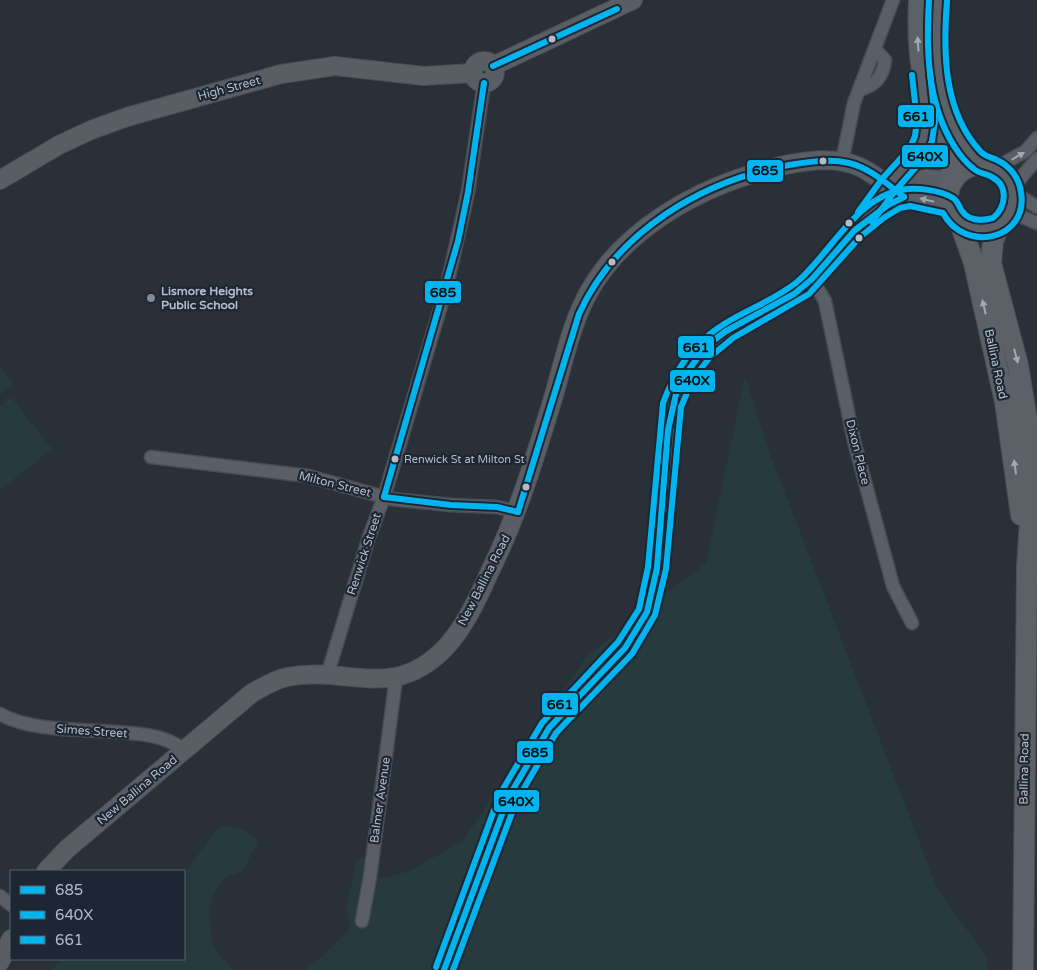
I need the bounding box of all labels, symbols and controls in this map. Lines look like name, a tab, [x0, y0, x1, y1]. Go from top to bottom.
unlabelled marker	[547, 34, 557, 44]
one-way arrow	[914, 36, 922, 52]
street label: High Street	[196, 73, 262, 103]
line badge: 661	[897, 104, 935, 128]
text: 661	[903, 108, 929, 125]
line badge: 640X	[901, 144, 949, 168]
text: 640X	[907, 148, 943, 165]
one-way arrow	[1011, 151, 1025, 160]
unlabelled marker	[818, 156, 828, 166]
line badge: 685	[746, 159, 784, 183]
text: 685	[752, 162, 778, 179]
one-way arrow	[920, 196, 935, 204]
unlabelled marker	[844, 218, 854, 228]
unlabelled marker	[854, 233, 864, 243]
unlabelled marker	[607, 257, 617, 267]
line badge: 685	[424, 280, 462, 304]
place label: Lismore Heights Public School	[161, 284, 253, 312]
text: 685	[430, 284, 456, 301]
marker: Lismore Heights Public School	[145, 292, 157, 304]
one-way arrow	[980, 300, 988, 315]
street label: Ballina Road	[982, 328, 1010, 400]
line badge: 661	[677, 335, 715, 359]
text: 661	[683, 339, 709, 356]
one-way arrow	[1012, 348, 1020, 363]
line badge: 640X	[669, 369, 716, 393]
text: 640X	[674, 372, 710, 389]
street label: Dixon Place	[843, 418, 873, 486]
place label: Renwick St at Milton St	[404, 453, 525, 466]
marker: Renwick St at Milton St	[390, 454, 400, 464]
one-way arrow	[1011, 458, 1019, 474]
street label: Milton Street	[297, 468, 373, 500]
unlabelled marker	[521, 482, 531, 492]
street label: Renwick Street	[344, 511, 384, 597]
street label: New Ballina Road	[455, 532, 513, 628]
line badge: 661	[541, 692, 579, 716]
text: 661	[547, 696, 573, 713]
street label: Simes Street	[56, 722, 128, 740]
street label: Ballina Road	[1016, 733, 1032, 805]
line badge: 685	[516, 740, 554, 764]
text: 685	[522, 744, 548, 761]
street label: New Ballina Road	[94, 752, 180, 828]
street label: Balmer Avenue	[367, 756, 393, 844]
line badge: 640X	[493, 789, 540, 813]
text: 640X	[498, 793, 534, 810]
legend	[10, 870, 185, 960]
text: 685	[55, 881, 83, 899]
text: 640X	[55, 906, 93, 924]
text: 661	[55, 931, 83, 949]

